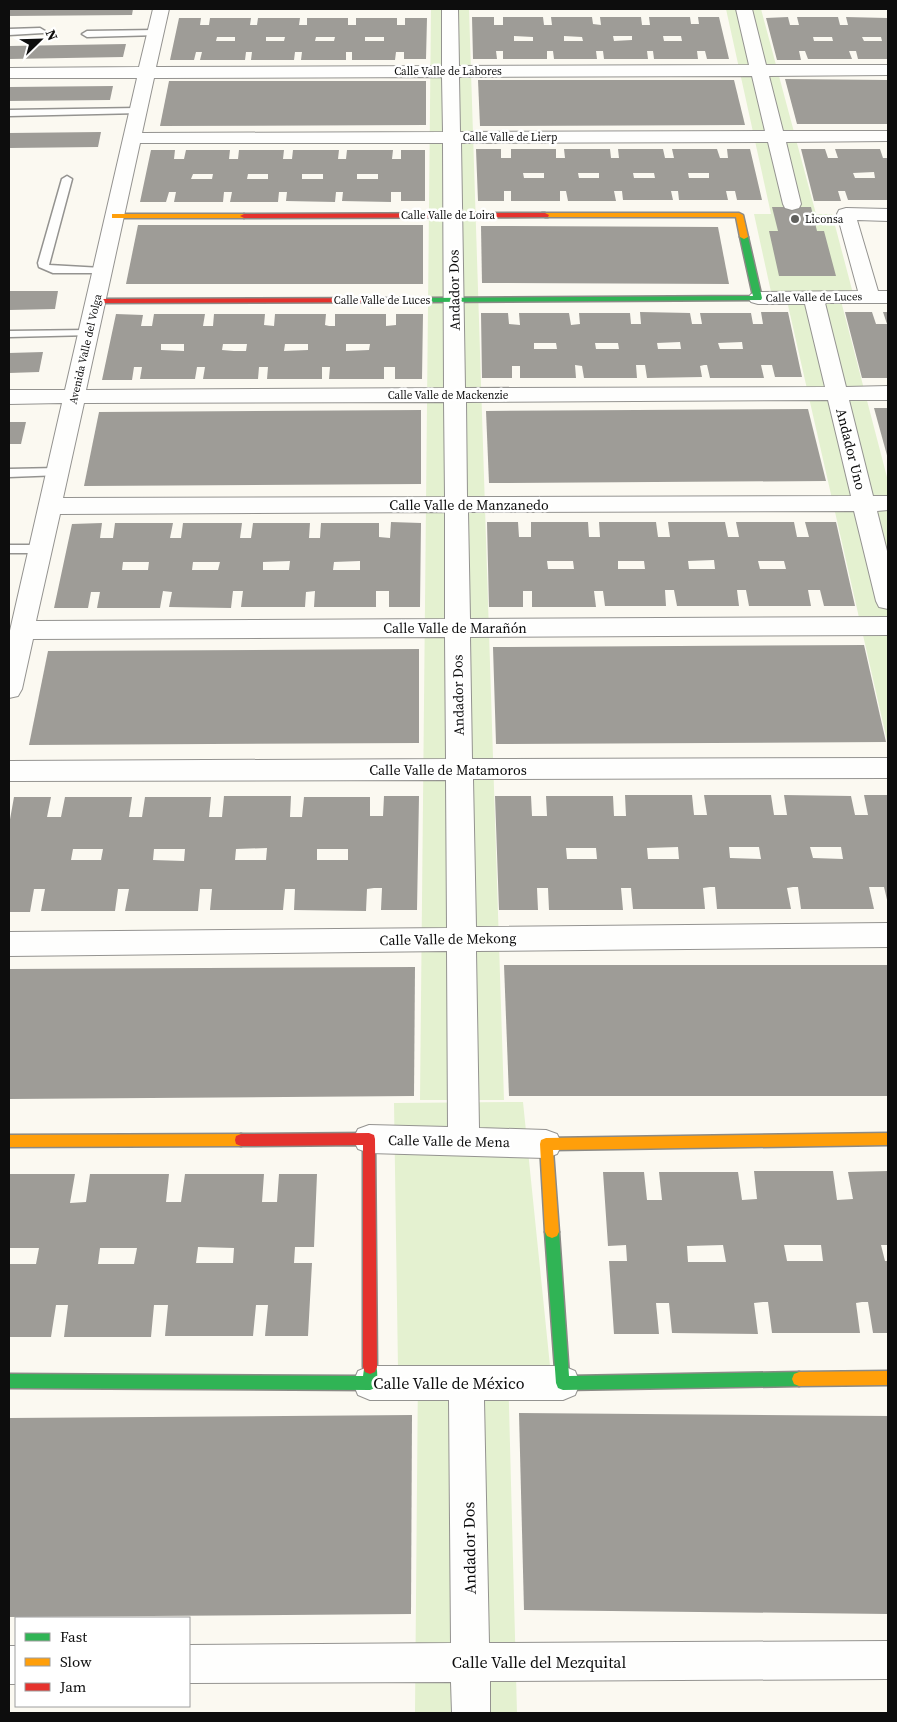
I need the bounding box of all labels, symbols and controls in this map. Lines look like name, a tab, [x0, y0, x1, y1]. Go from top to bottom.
north arrow	[15, 15, 65, 65]
text: N	[41, 26, 63, 44]
street label: Calle Valle de Labores	[394, 64, 502, 79]
street label: Calle Valle de Lierp	[463, 130, 557, 145]
street label: Calle Valle de Loira	[401, 208, 496, 223]
place label: Liconsa	[805, 212, 844, 227]
marker: Liconsa	[789, 213, 801, 225]
street label: Andador Dos	[443, 249, 465, 331]
street label: Calle Valle de Luces	[766, 289, 863, 306]
street label: Avenida Valle del Volga	[66, 292, 106, 406]
street label: Calle Valle de Luces	[334, 293, 431, 308]
street label: Calle Valle de Mackenzie	[388, 388, 509, 403]
street label: Andador Uno	[831, 406, 871, 492]
street label: Calle Valle de Manzanedo	[389, 495, 549, 515]
street label: Calle Valle de Marañón	[383, 618, 527, 638]
street label: Andador Dos	[447, 654, 469, 736]
street label: Calle Valle de Matamoros	[369, 760, 527, 780]
street label: Calle Valle de Mekong	[379, 928, 517, 950]
street label: Calle Valle de Mena	[388, 1130, 511, 1152]
street label: Calle Valle de México	[373, 1372, 525, 1394]
street label: Andador Dos	[457, 1501, 481, 1595]
legend	[15, 1617, 190, 1707]
text: Fast	[60, 1626, 87, 1647]
text: Slow	[60, 1651, 92, 1672]
street label: Calle Valle del Mezquital	[452, 1651, 626, 1673]
text: Jam	[59, 1676, 87, 1697]

